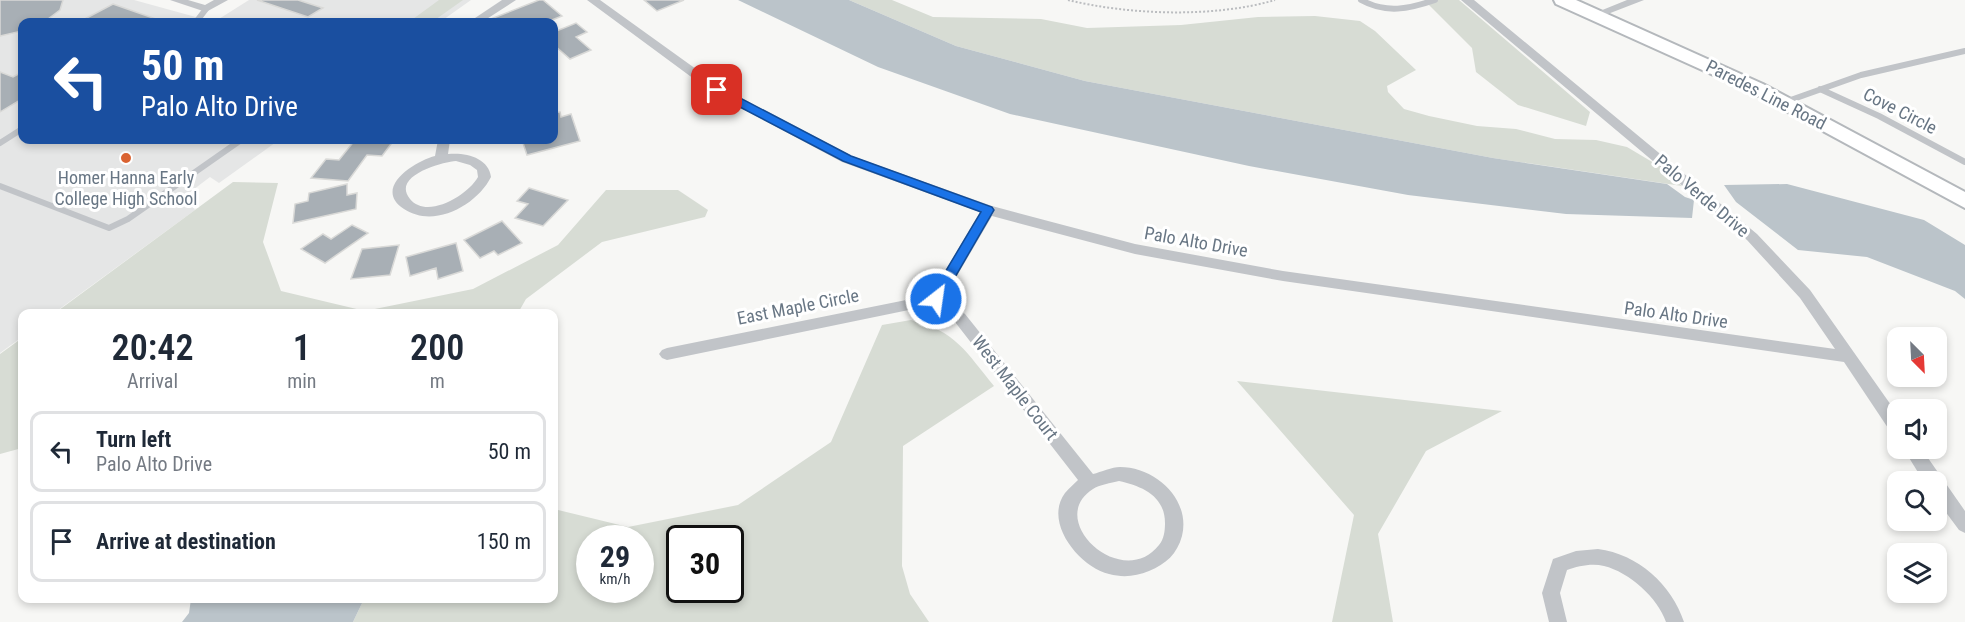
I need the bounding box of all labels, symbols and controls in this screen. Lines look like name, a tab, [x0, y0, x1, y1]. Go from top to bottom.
text: 50 m	[141, 41, 224, 90]
icon: left	[42, 42, 120, 120]
street label: Paredes Line Road	[1703, 55, 1830, 134]
pin	[691, 64, 742, 115]
icon: arrive	[700, 73, 733, 106]
street label: Cove Circle	[1860, 83, 1941, 138]
text: Palo Alto Drive	[141, 91, 298, 123]
street label: Palo Verde Drive	[1651, 150, 1754, 241]
marker: Homer Hanna Early College High School	[119, 151, 133, 165]
place label: Homer Hanna Early College High School	[55, 167, 197, 209]
street label: Palo Alto Drive	[1143, 222, 1249, 261]
position arrow	[904, 267, 968, 331]
street label: East Maple Circle	[735, 284, 861, 329]
street label: Palo Alto Drive	[1623, 297, 1729, 332]
text: 20:42	[112, 327, 194, 369]
text: 1	[293, 327, 311, 369]
text: 200	[410, 327, 464, 369]
north arrow	[1887, 327, 1947, 387]
map controls	[1887, 327, 1947, 603]
street label: West Maple Court	[968, 331, 1063, 444]
text: Arrival	[127, 369, 178, 393]
text: min	[287, 369, 316, 393]
text: m	[430, 369, 445, 393]
button: sound	[1887, 399, 1947, 459]
text: Turn left	[96, 427, 171, 452]
icon: left	[45, 435, 78, 468]
text: 50 m	[488, 439, 531, 464]
text: Palo Alto Drive	[96, 452, 212, 476]
button: search	[1887, 471, 1947, 531]
icon: arrive	[45, 525, 78, 558]
speed limit sign: 30	[666, 525, 744, 603]
text: Arrive at destination	[96, 529, 276, 554]
text: 150 m	[477, 529, 531, 554]
text: 29	[600, 539, 630, 574]
button: layers	[1887, 543, 1947, 603]
text: km/h	[600, 570, 630, 588]

